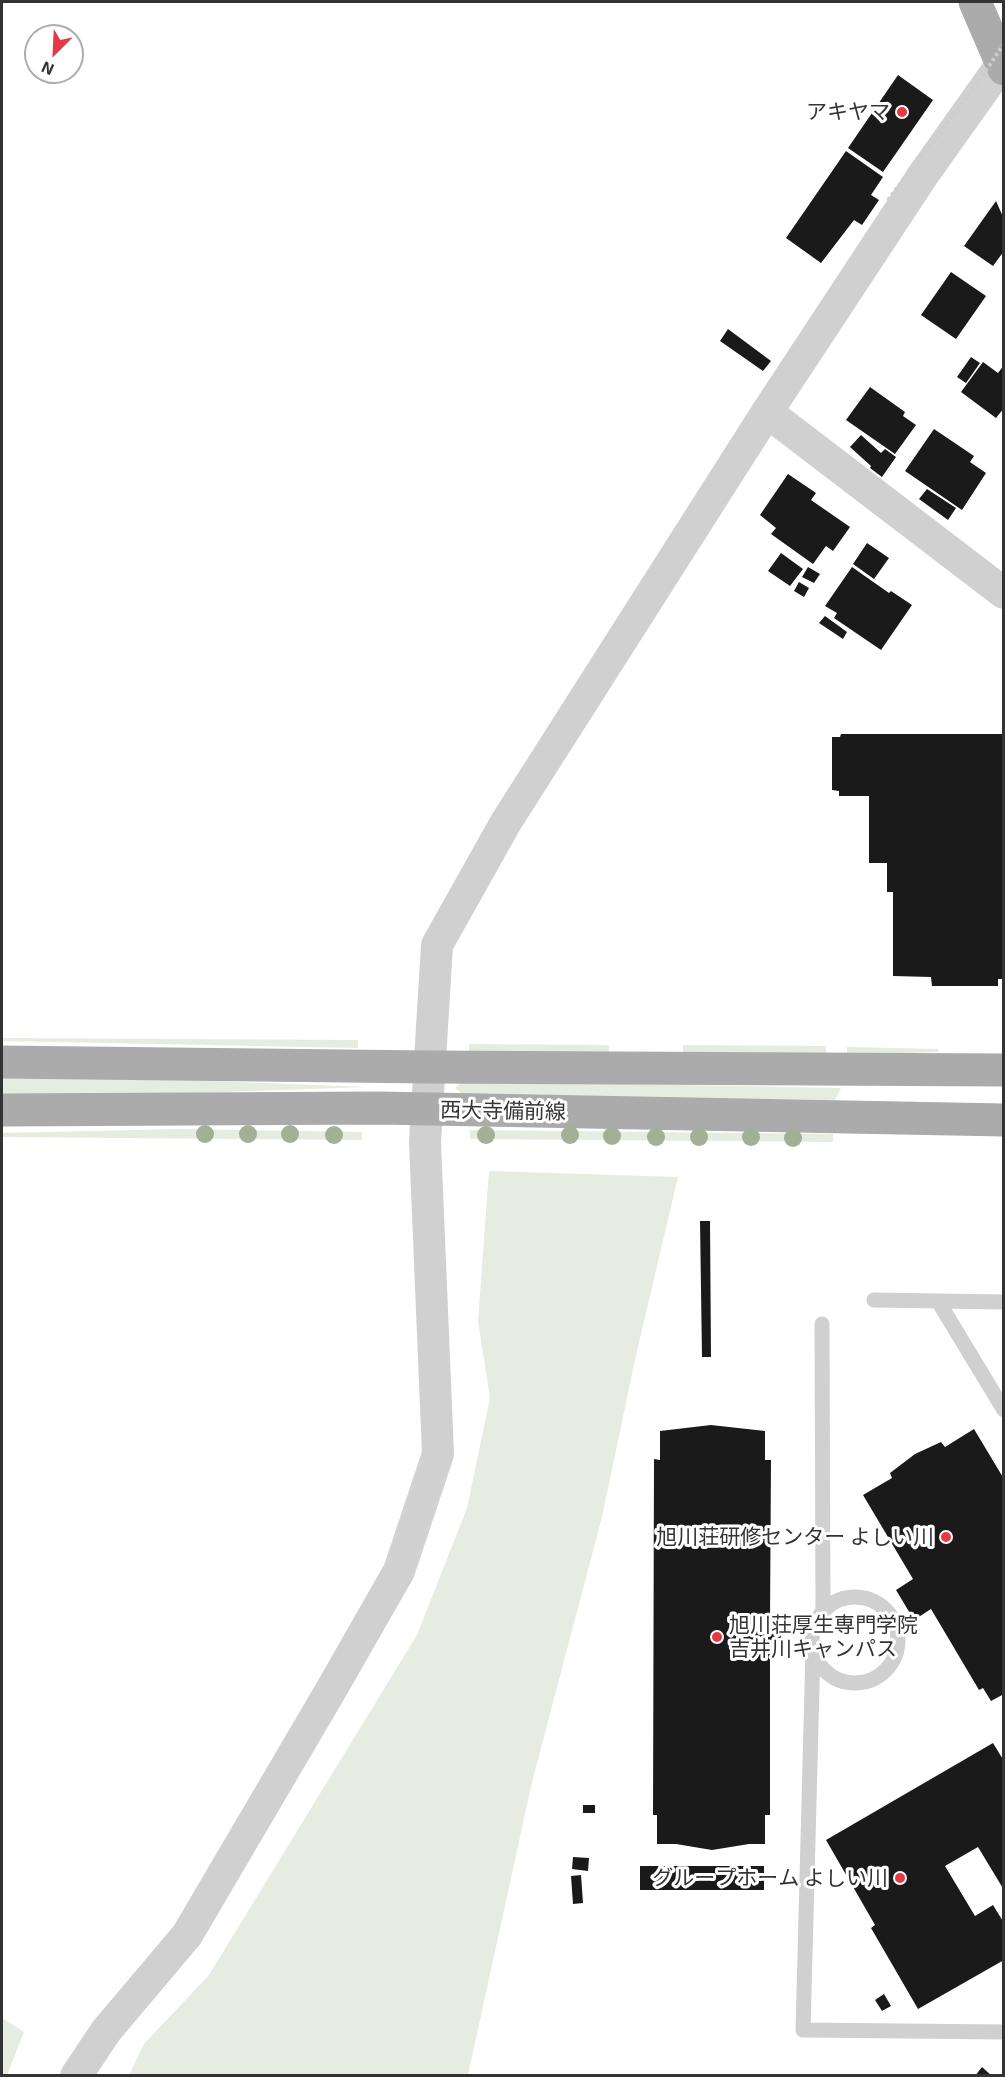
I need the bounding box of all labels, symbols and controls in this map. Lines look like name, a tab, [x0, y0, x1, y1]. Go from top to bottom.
north arrow	[24, 24, 84, 84]
text: N	[38, 58, 56, 80]
place label: アキヤマ	[806, 99, 890, 125]
marker: アキヤマ	[895, 105, 909, 119]
street label: 西大寺備前線	[440, 1097, 566, 1125]
place label: 旭川荘研修センター よしい川	[656, 1524, 934, 1550]
marker: 旭川荘研修センター よしい川	[939, 1530, 953, 1544]
place label: 旭川荘厚生専門学院 吉井川キャンパス	[729, 1612, 918, 1662]
marker: 旭川荘厚生専門学院 吉井川キャンパス	[710, 1630, 724, 1644]
place label: グループホーム よしい川	[652, 1865, 888, 1891]
marker: グループホーム よしい川	[893, 1871, 907, 1885]

